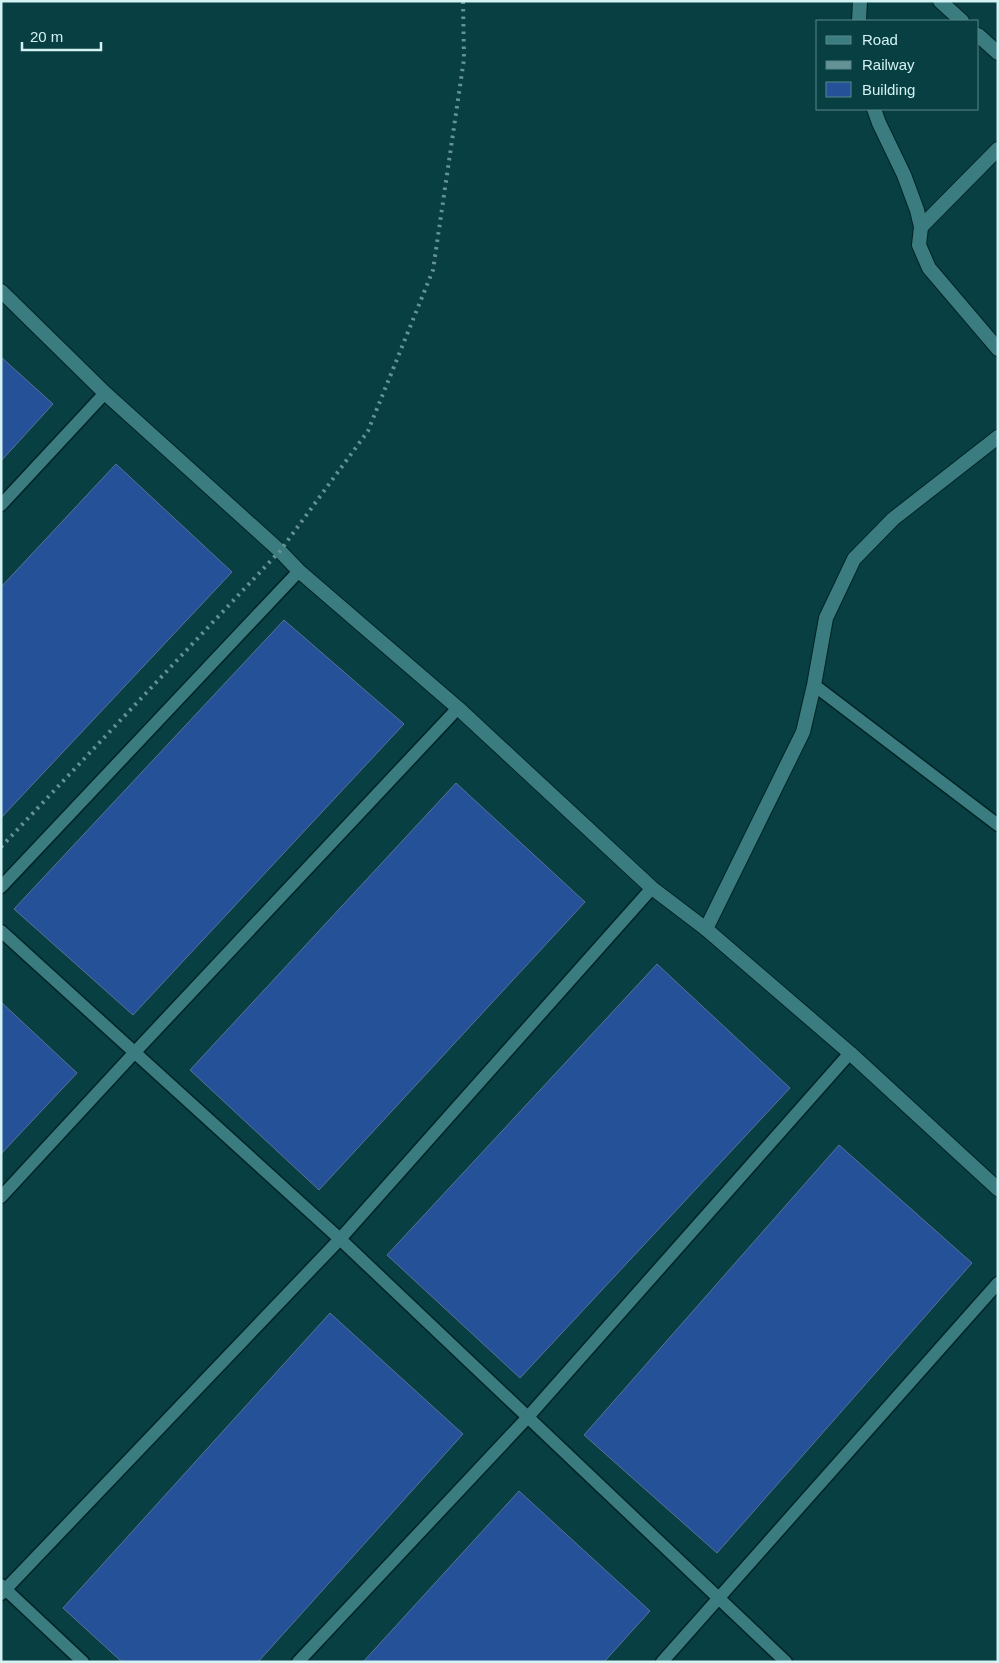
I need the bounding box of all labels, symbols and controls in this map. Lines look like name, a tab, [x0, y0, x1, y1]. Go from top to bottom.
scale bar	[22, 20, 101, 52]
legend	[816, 20, 979, 110]
text: 20 m	[30, 28, 63, 45]
text: Road	[862, 31, 898, 48]
text: Railway	[862, 56, 915, 73]
text: Building	[862, 81, 915, 98]

